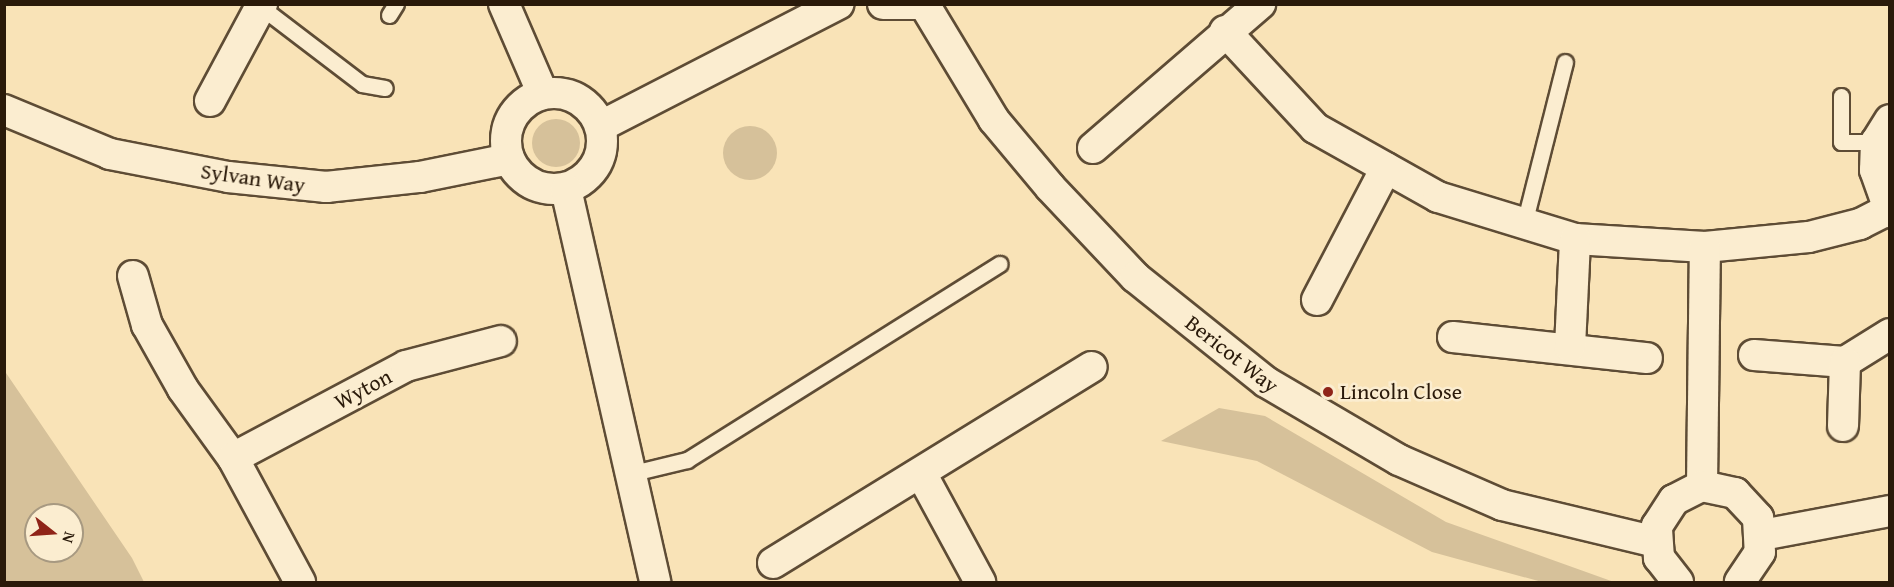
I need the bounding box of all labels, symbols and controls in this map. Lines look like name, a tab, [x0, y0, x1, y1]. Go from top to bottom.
street label: Sylvan Way	[199, 158, 307, 198]
street label: Bericot Way	[1180, 309, 1284, 399]
street label: Wyton	[330, 363, 396, 415]
place label: Lincoln Close	[1340, 379, 1462, 405]
marker: Lincoln Close	[1321, 385, 1335, 399]
north arrow	[24, 503, 84, 563]
text: N	[56, 529, 82, 546]

